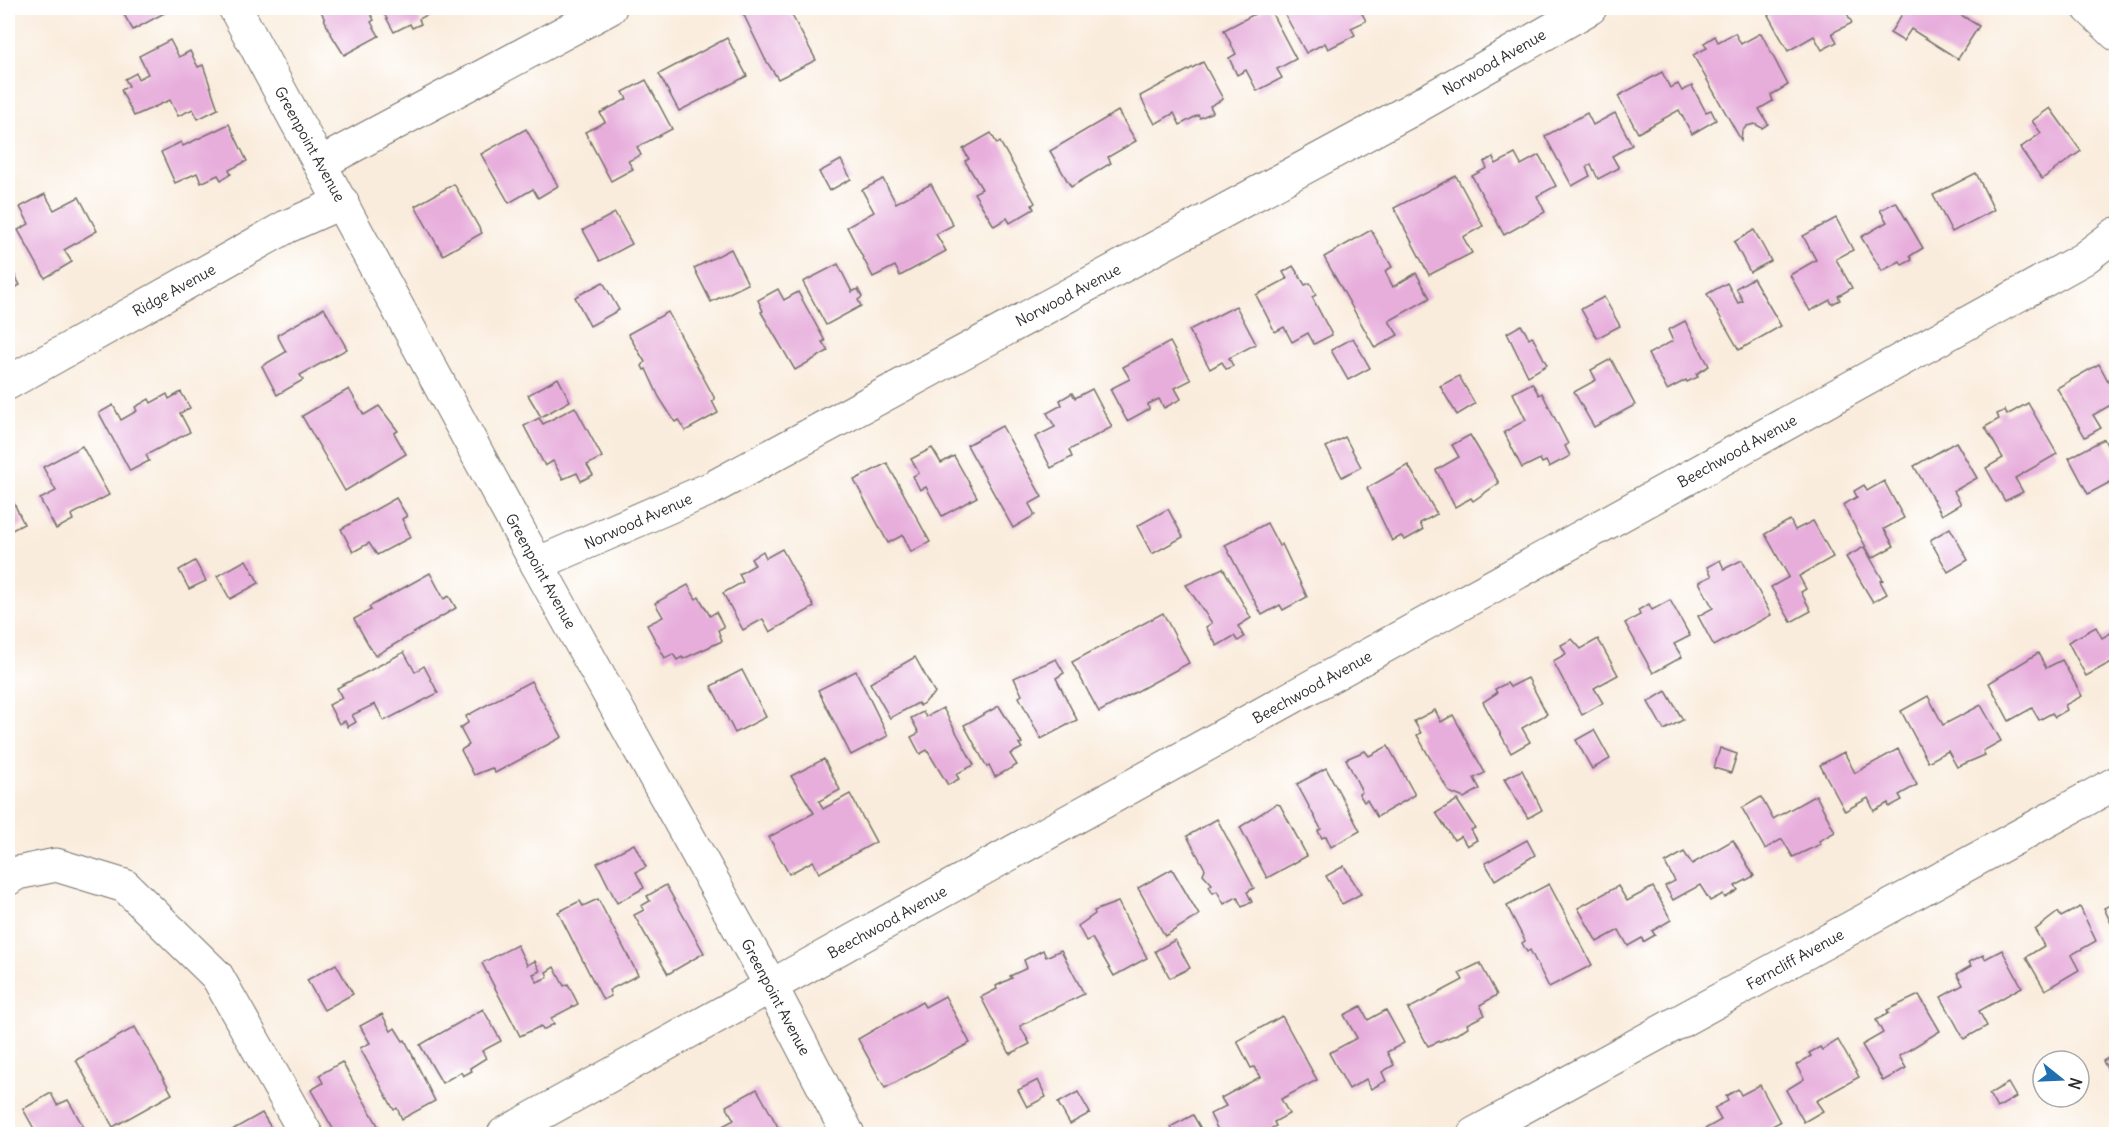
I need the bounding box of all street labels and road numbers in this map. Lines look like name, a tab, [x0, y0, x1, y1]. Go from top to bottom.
street label: Norwood Avenue	[1439, 25, 1549, 99]
street label: Greenpoint Avenue	[270, 83, 350, 205]
street label: Ridge Avenue	[129, 259, 219, 321]
street label: Norwood Avenue	[1012, 259, 1124, 331]
street label: Beechwood Avenue	[1674, 410, 1800, 492]
street label: Norwood Avenue	[581, 489, 695, 553]
street label: Greenpoint Avenue	[501, 510, 581, 632]
street label: Beechwood Avenue	[1249, 646, 1375, 728]
street label: Beechwood Avenue	[824, 881, 950, 963]
street label: Ferncliff Avenue	[1743, 924, 1847, 994]
street label: Greenpoint Avenue	[737, 936, 815, 1058]

